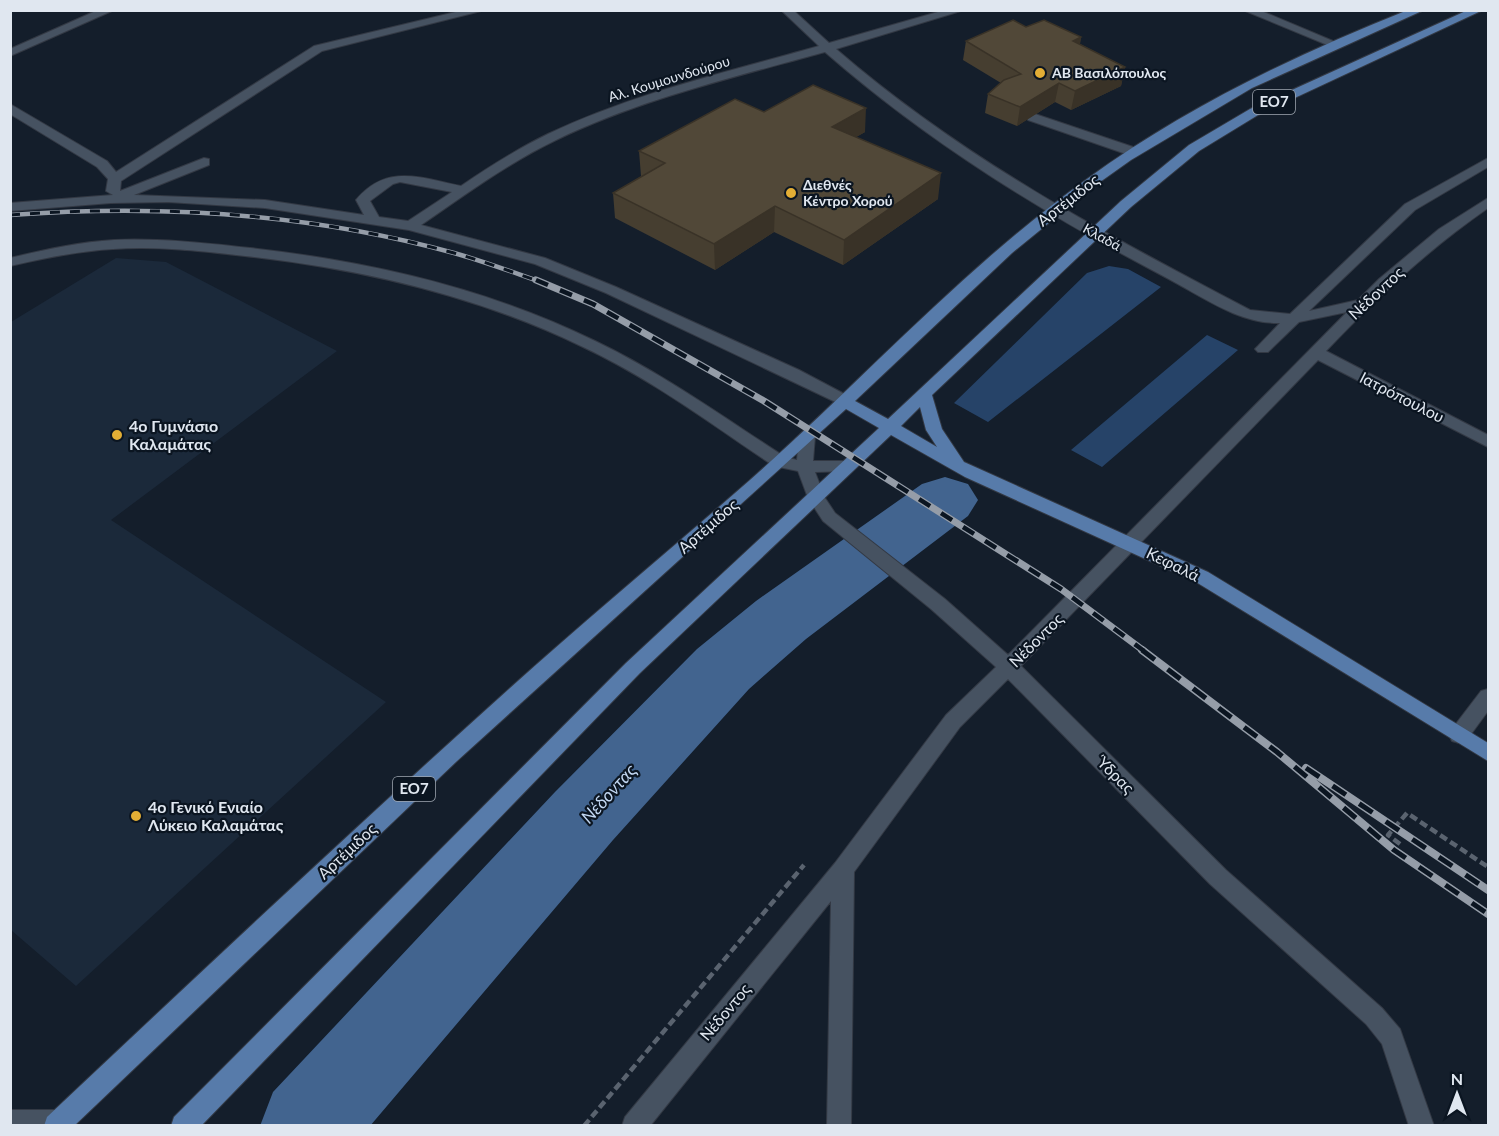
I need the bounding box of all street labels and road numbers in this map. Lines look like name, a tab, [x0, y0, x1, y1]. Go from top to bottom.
street label: Αλ. Κουμουνδούρου	[606, 52, 732, 105]
road number: ΕΟ7	[1253, 90, 1295, 114]
street label: Αρτέμιδος	[1033, 169, 1103, 230]
street label: Κλαδά	[1080, 219, 1125, 254]
street label: Νέδοντος	[1344, 262, 1408, 323]
street label: Ιατρόπουλου	[1357, 367, 1448, 426]
street label: Αρτέμιδος	[674, 494, 742, 557]
street label: Κεφαλά	[1144, 543, 1203, 585]
street label: Νέδοντος	[1005, 608, 1067, 671]
street label: Ύδρας	[1092, 750, 1139, 797]
road number: ΕΟ7	[393, 777, 435, 801]
street label: Αρτέμιδος	[313, 818, 380, 883]
street label: Νέδοντος	[695, 979, 754, 1044]

